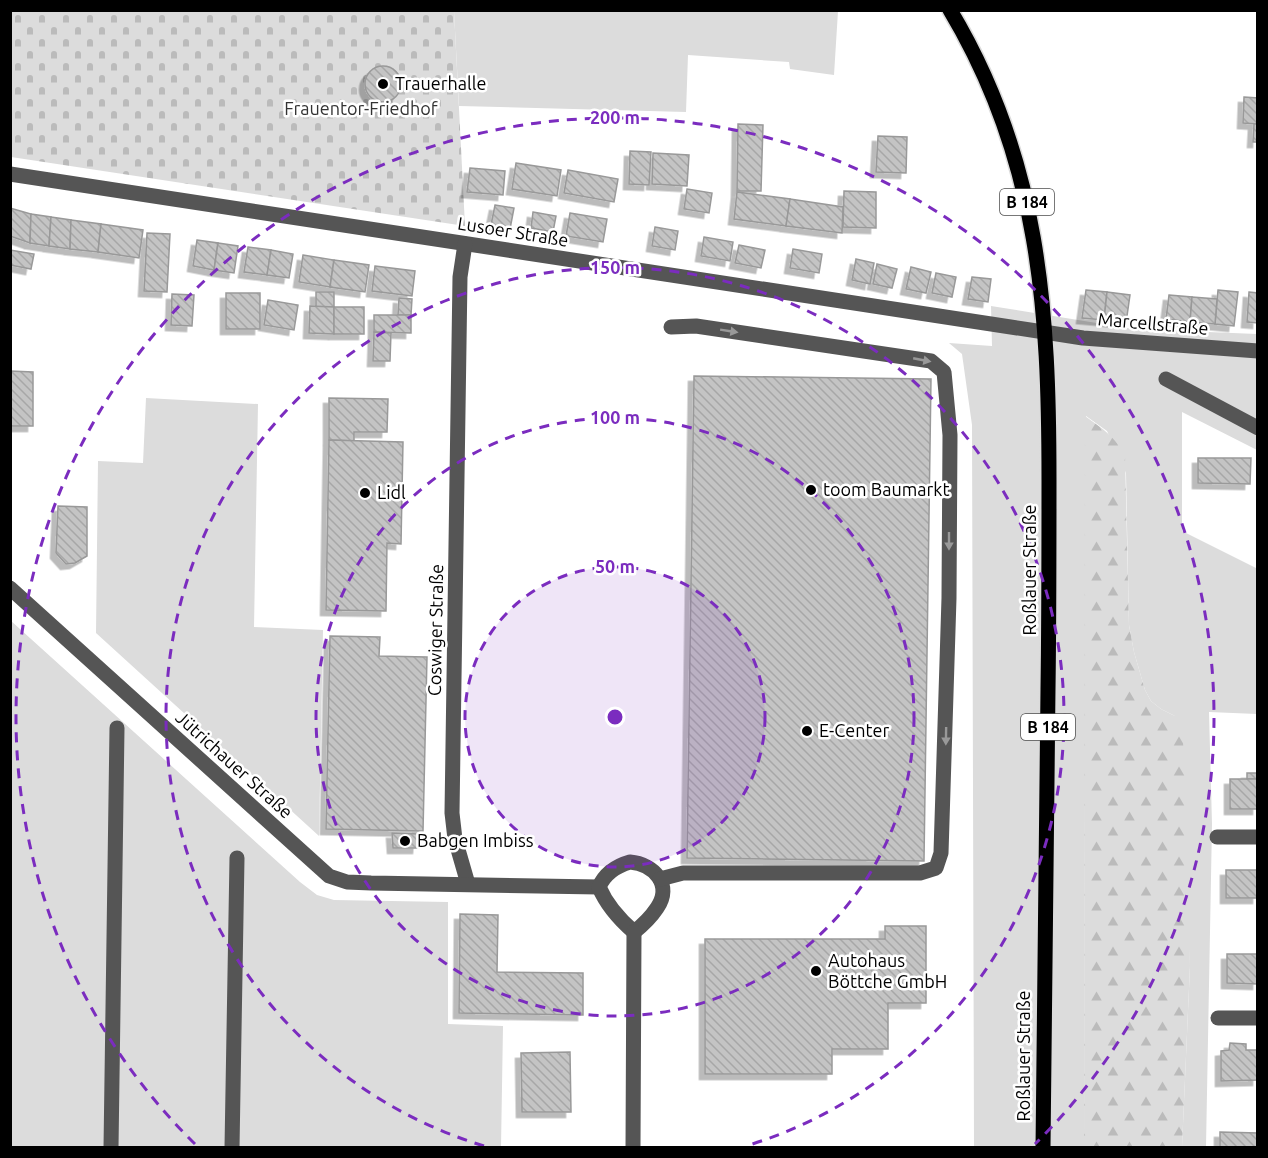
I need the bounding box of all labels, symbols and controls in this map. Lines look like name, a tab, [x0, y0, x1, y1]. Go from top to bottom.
place label: Trauerhalle	[395, 73, 486, 93]
marker: Trauerhalle	[376, 77, 390, 91]
park label: Frauentor-Friedhof	[284, 98, 438, 118]
text: 200 m	[590, 107, 640, 127]
road number: B 184	[1000, 189, 1054, 215]
street label: Lusoer Straße	[456, 212, 570, 250]
text: 150 m	[590, 257, 640, 277]
street label: Marcellstraße	[1097, 308, 1209, 338]
one-way arrow	[720, 326, 739, 335]
one-way arrow	[913, 356, 932, 365]
text: 100 m	[590, 407, 640, 427]
place label: toom Baumarkt	[823, 479, 949, 499]
place label: Lidl	[377, 482, 406, 502]
marker: toom Baumarkt	[804, 483, 818, 497]
marker: Lidl	[358, 486, 372, 500]
street label: Roßlauer Straße	[1019, 504, 1039, 636]
one-way arrow	[944, 531, 954, 550]
text: 50 m	[595, 556, 635, 576]
street label: Coswiger Straße	[424, 564, 446, 696]
street label: Jütrichauer Straße	[172, 707, 297, 822]
centre of rings	[605, 707, 625, 727]
road number: B 184	[1021, 714, 1075, 740]
place label: E-Center	[819, 720, 890, 740]
marker: E-Center	[800, 724, 814, 738]
one-way arrow	[941, 726, 951, 745]
place label: Babgen Imbiss	[417, 830, 534, 850]
marker: Babgen Imbiss	[398, 834, 412, 848]
place label: Autohaus Böttche GmbH	[828, 950, 947, 991]
marker: Autohaus Böttche GmbH	[809, 964, 823, 978]
street label: Roßlauer Straße	[1013, 990, 1033, 1122]

